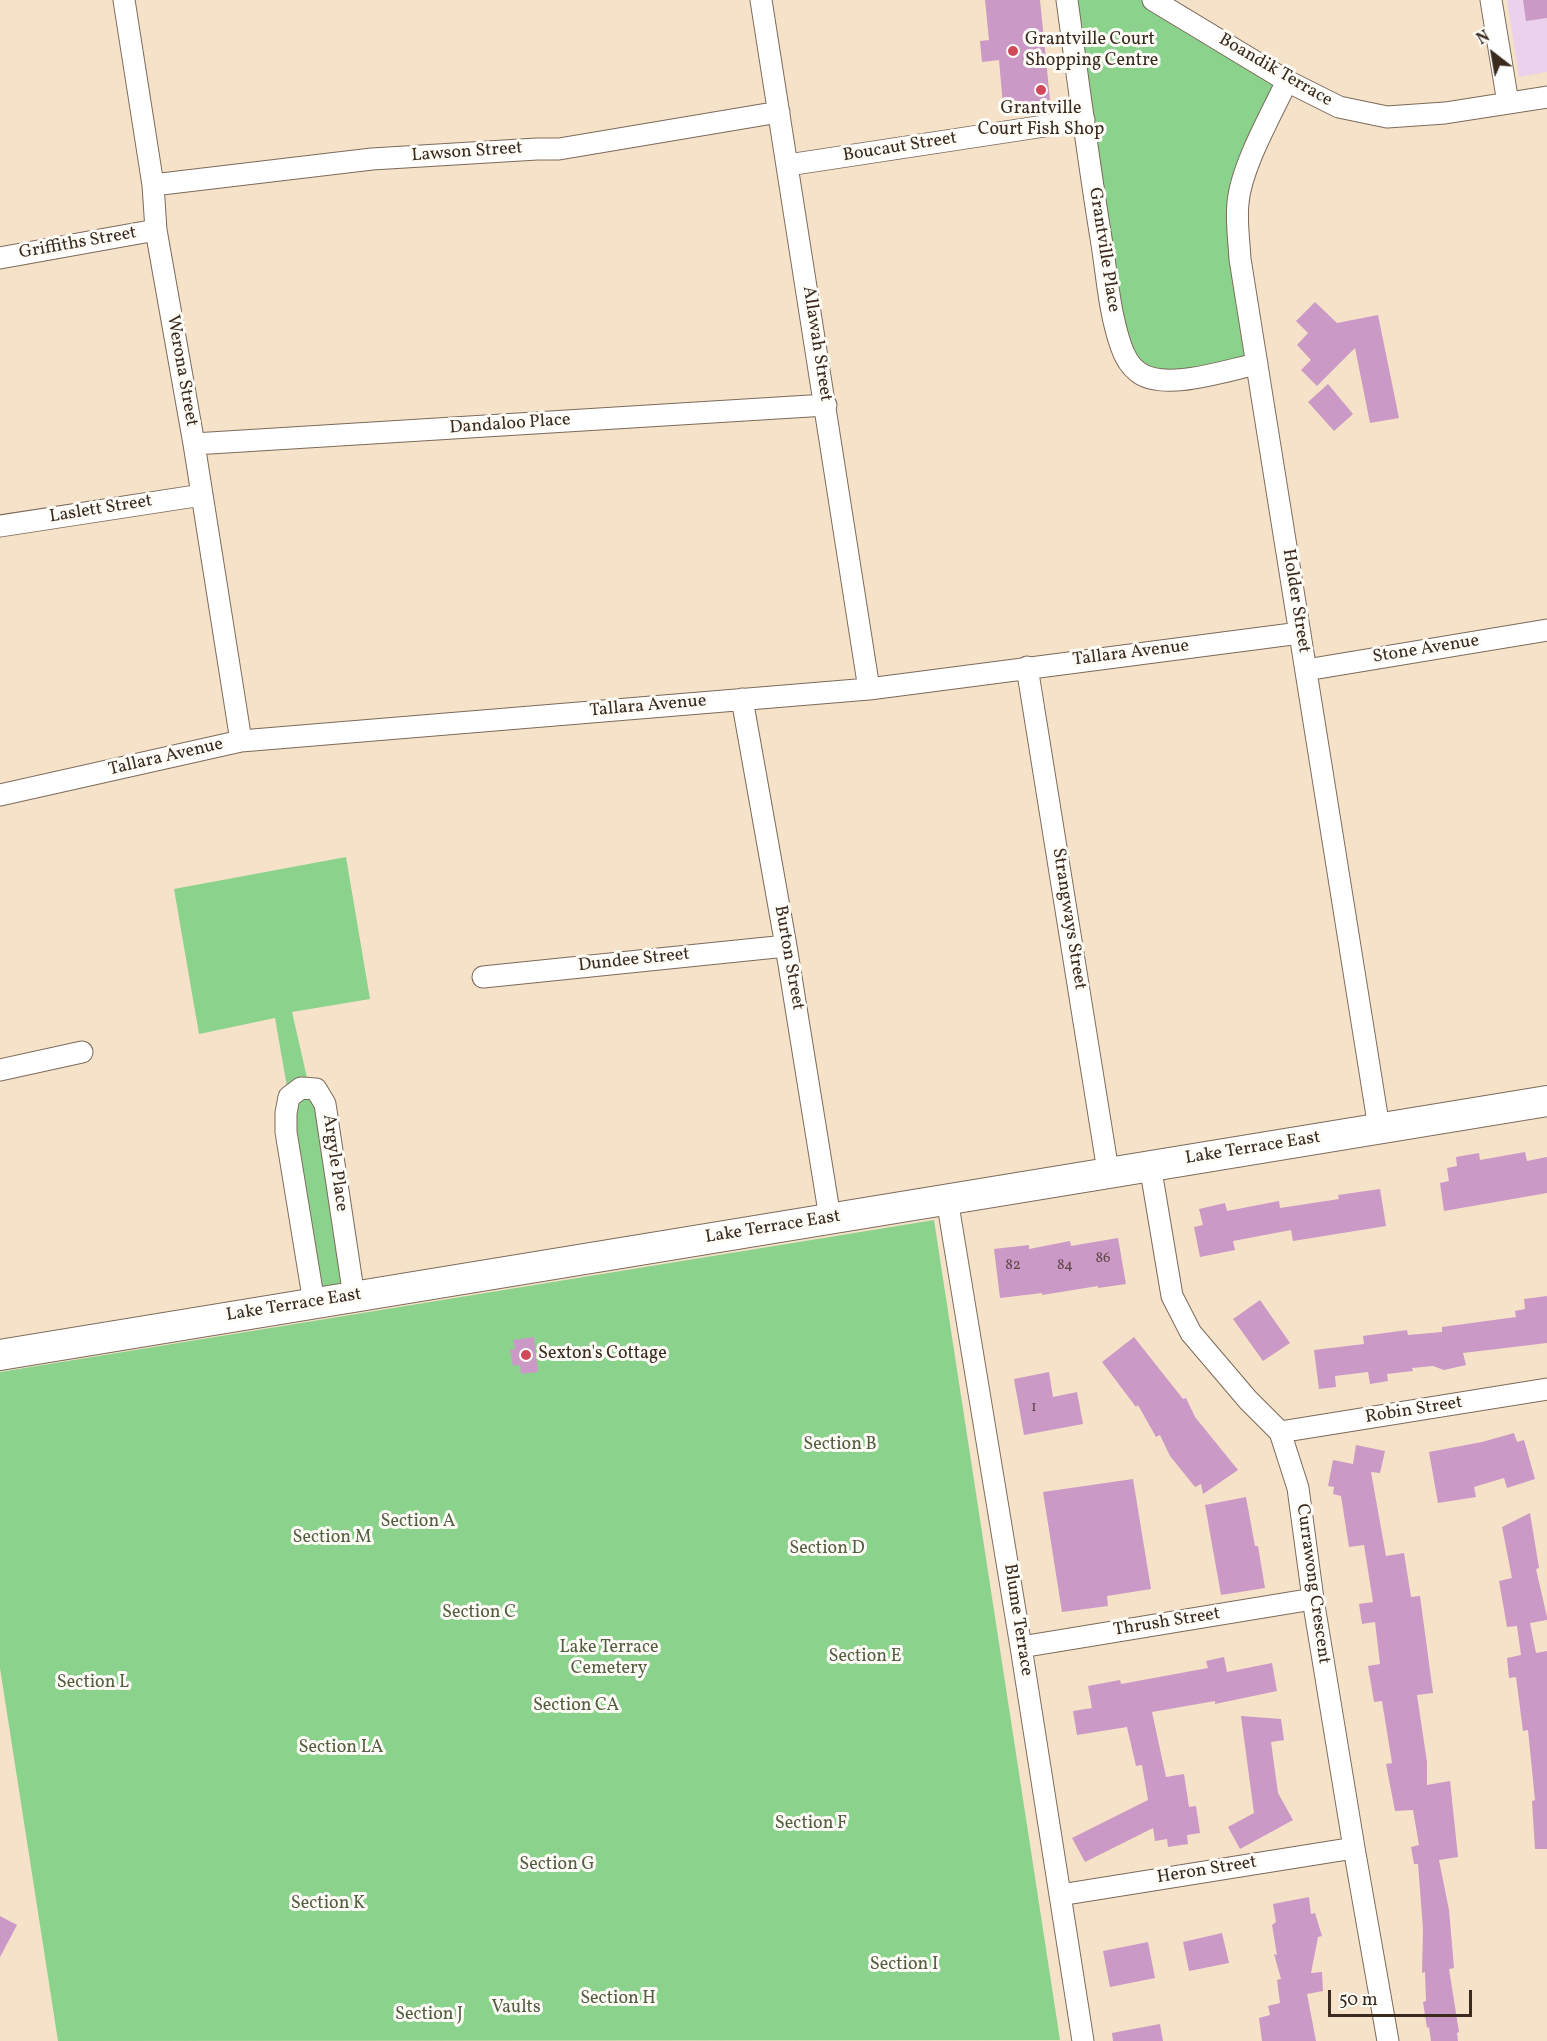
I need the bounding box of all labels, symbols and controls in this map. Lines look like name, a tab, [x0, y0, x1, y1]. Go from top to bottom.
north arrow	[1463, 24, 1523, 84]
text: N	[1473, 26, 1494, 51]
place label: Grantville Court Shopping Centre	[1025, 30, 1158, 72]
street label: Boandik Terrace	[1214, 30, 1336, 112]
marker: Grantville Court Shopping Centre	[1006, 44, 1020, 58]
marker: Grantville Court Fish Shop	[1034, 83, 1048, 97]
place label: Grantville Court Fish Shop	[978, 99, 1104, 142]
street label: Boucaut Street	[841, 128, 959, 168]
street label: Lawson Street	[411, 138, 523, 168]
street label: Grantville Place	[1082, 186, 1124, 314]
street label: Griffiths Street	[18, 223, 138, 265]
street label: Allawah Street	[796, 285, 836, 403]
street label: Werona Street	[161, 314, 201, 428]
street label: Dandaloo Place	[449, 410, 571, 440]
street label: Laslett Street	[48, 491, 154, 529]
street label: Holder Street	[1276, 547, 1314, 655]
street label: Stone Avenue	[1371, 631, 1481, 669]
street label: Tallara Avenue	[1072, 636, 1190, 672]
street label: Tallara Avenue	[589, 691, 707, 723]
street label: Tallara Avenue	[107, 734, 225, 782]
street label: Strangways Street	[1046, 847, 1090, 991]
street label: Burton Street	[768, 904, 808, 1012]
street label: Dundee Street	[577, 944, 691, 978]
street label: Argyle Place	[316, 1113, 352, 1213]
street label: Lake Terrace East	[1184, 1128, 1322, 1170]
street label: Lake Terrace East	[704, 1207, 842, 1249]
house number: 86	[1095, 1250, 1111, 1268]
house number: 82	[1005, 1257, 1021, 1275]
house number: 84	[1057, 1257, 1073, 1275]
street label: Lake Terrace East	[225, 1285, 363, 1327]
place label: Sexton's Cottage	[538, 1344, 667, 1366]
marker: Sexton's Cottage	[519, 1348, 533, 1362]
street label: Robin Street	[1364, 1393, 1464, 1429]
house number: 1	[1031, 1399, 1037, 1417]
park label: Section B	[803, 1435, 877, 1457]
street label: Currawong Crescent	[1290, 1503, 1334, 1665]
park label: Section A	[381, 1512, 455, 1534]
park label: Section M	[293, 1528, 371, 1550]
park label: Section D	[789, 1539, 865, 1561]
street label: Blume Terrace	[997, 1562, 1037, 1678]
park label: Section C	[442, 1603, 516, 1625]
street label: Thrush Street	[1112, 1604, 1222, 1642]
park label: Lake Terrace Cemetery	[559, 1638, 659, 1680]
park label: Section E	[829, 1647, 901, 1669]
park label: Section L	[57, 1673, 129, 1695]
park label: Section CA	[533, 1696, 619, 1718]
park label: Section LA	[299, 1738, 383, 1760]
park label: Section F	[775, 1814, 847, 1836]
street label: Heron Street	[1156, 1852, 1258, 1890]
park label: Section G	[519, 1855, 595, 1877]
park label: Section K	[291, 1894, 365, 1916]
park label: Section I	[870, 1955, 938, 1977]
scale bar	[1331, 1978, 1475, 2016]
text: 50 m	[1339, 1988, 1378, 2013]
park label: Section H	[580, 1989, 656, 2011]
park label: Vaults	[491, 1998, 541, 2020]
park label: Section J	[395, 2005, 463, 2027]

